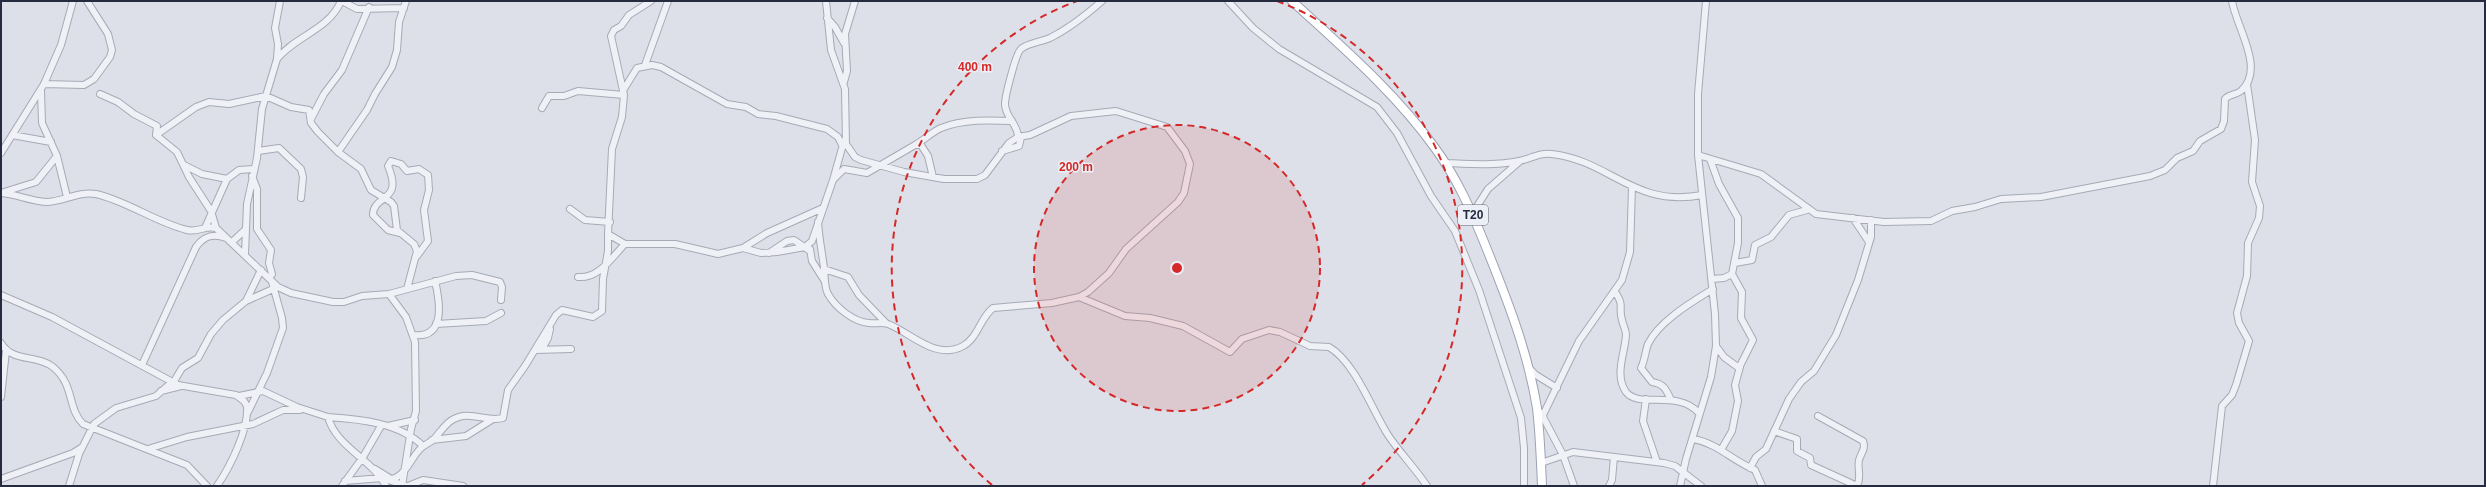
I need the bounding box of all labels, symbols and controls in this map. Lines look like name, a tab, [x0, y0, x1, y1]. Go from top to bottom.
text: 400 m	[958, 60, 992, 74]
text: 200 m	[1059, 160, 1093, 174]
road number: T20	[1458, 205, 1488, 225]
centre of rings	[1170, 261, 1184, 275]

